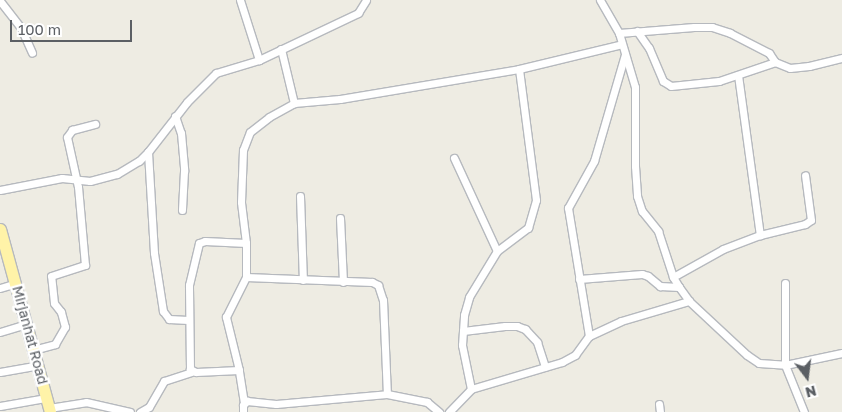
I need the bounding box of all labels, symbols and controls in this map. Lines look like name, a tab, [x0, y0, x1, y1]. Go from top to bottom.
scale bar	[12, 10, 135, 42]
text: 100 m	[18, 20, 61, 38]
street label: Mirjanhat Road	[9, 284, 51, 386]
north arrow	[782, 352, 832, 402]
text: N	[804, 382, 818, 402]

